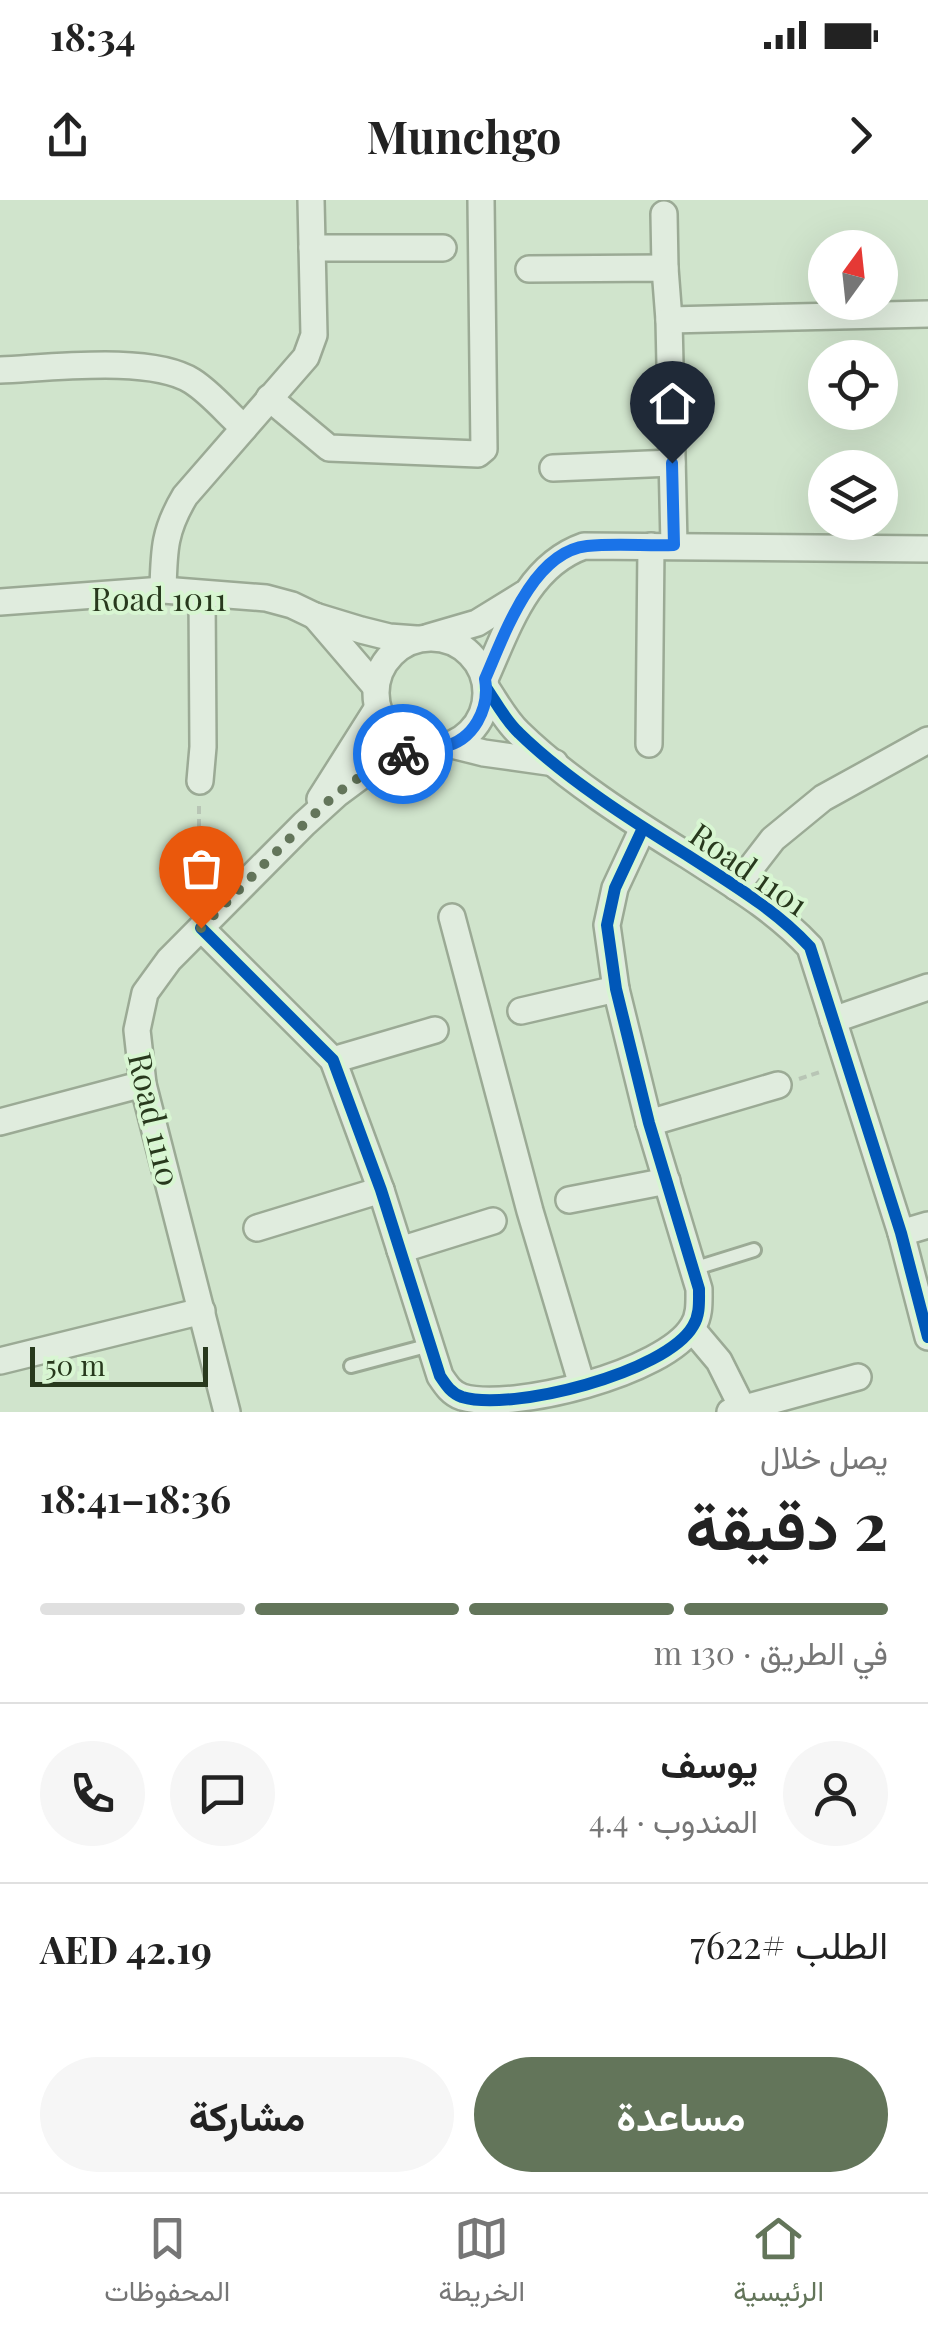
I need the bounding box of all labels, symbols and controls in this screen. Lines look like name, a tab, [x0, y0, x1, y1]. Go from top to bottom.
text: 18:34	[50, 10, 136, 61]
text: Munchgo	[366, 105, 562, 165]
icon: share	[40, 108, 95, 163]
icon: forward	[833, 108, 888, 163]
north arrow	[808, 230, 898, 320]
map controls	[808, 230, 898, 540]
button: locate	[808, 340, 898, 430]
pin	[630, 361, 715, 464]
icon: home	[645, 376, 700, 431]
button: layers	[808, 450, 898, 540]
street label: Road 1011	[91, 576, 227, 619]
courier	[353, 704, 453, 804]
icon: bike	[376, 727, 431, 782]
street label: Road 1101	[682, 812, 818, 925]
pin	[159, 826, 244, 929]
icon: bag	[174, 841, 229, 896]
street label: Road 1110	[120, 1048, 192, 1190]
scale bar	[30, 1342, 208, 1386]
text: 50 m	[45, 1346, 105, 1383]
text: يصل خلال	[760, 1434, 888, 1477]
text: 18:36–18:41	[40, 1472, 231, 1523]
text: 2 دقيقة	[686, 1480, 888, 1566]
text: في الطريق · 130 m	[654, 1630, 888, 1673]
text: يوسف	[661, 1737, 758, 1788]
button: phone	[40, 1741, 145, 1846]
button: chat	[170, 1741, 275, 1846]
button: person	[783, 1741, 888, 1846]
text: المندوب · 4.4	[589, 1798, 758, 1841]
text: الطلب #7622	[690, 1918, 888, 1969]
text: AED 42.19	[40, 1923, 212, 1974]
button: مشاركة	[40, 2057, 454, 2172]
button: مساعدة	[474, 2057, 888, 2172]
tab: المحفوظات	[104, 2211, 230, 2316]
tab: الخريطة	[439, 2211, 525, 2316]
tab: الرئيسية	[733, 2211, 824, 2316]

